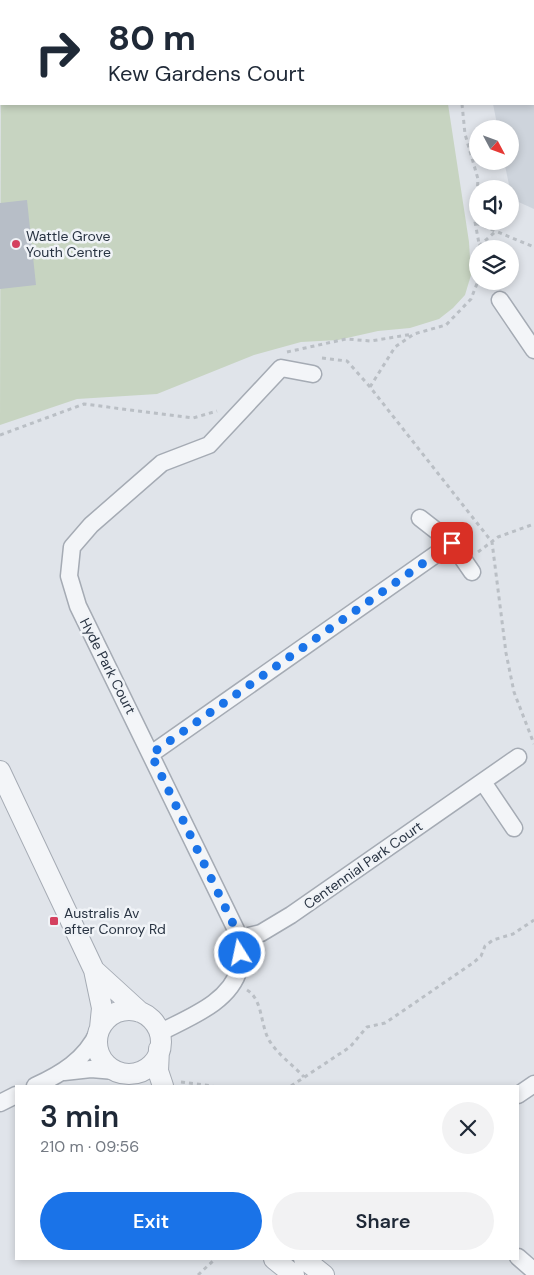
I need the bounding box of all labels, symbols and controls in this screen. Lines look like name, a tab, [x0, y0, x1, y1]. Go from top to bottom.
text: 80 m	[108, 15, 196, 61]
icon: right	[25, 20, 90, 85]
text: Kew Gardens Court	[108, 59, 305, 88]
north arrow	[469, 120, 519, 170]
map controls	[469, 120, 519, 290]
button: sound	[469, 180, 519, 230]
place label: Wattle Grove Youth Centre	[26, 227, 111, 261]
marker: Wattle Grove Youth Centre	[10, 238, 22, 250]
button: layers	[469, 240, 519, 290]
pin	[431, 522, 473, 564]
icon: arrive	[438, 529, 466, 557]
street label: Hyde Park Court	[76, 615, 140, 717]
street label: Centennial Park Court	[300, 817, 426, 913]
place label: Australis Av after Conroy Rd	[64, 904, 166, 938]
marker: Australis Av after Conroy Rd	[48, 915, 60, 927]
position arrow	[213, 926, 265, 978]
text: 3 min	[40, 1097, 119, 1136]
button: close	[442, 1102, 494, 1154]
text: 210 m · 09:56	[40, 1136, 139, 1157]
button: Exit	[40, 1192, 262, 1250]
button: Share	[272, 1192, 494, 1250]

